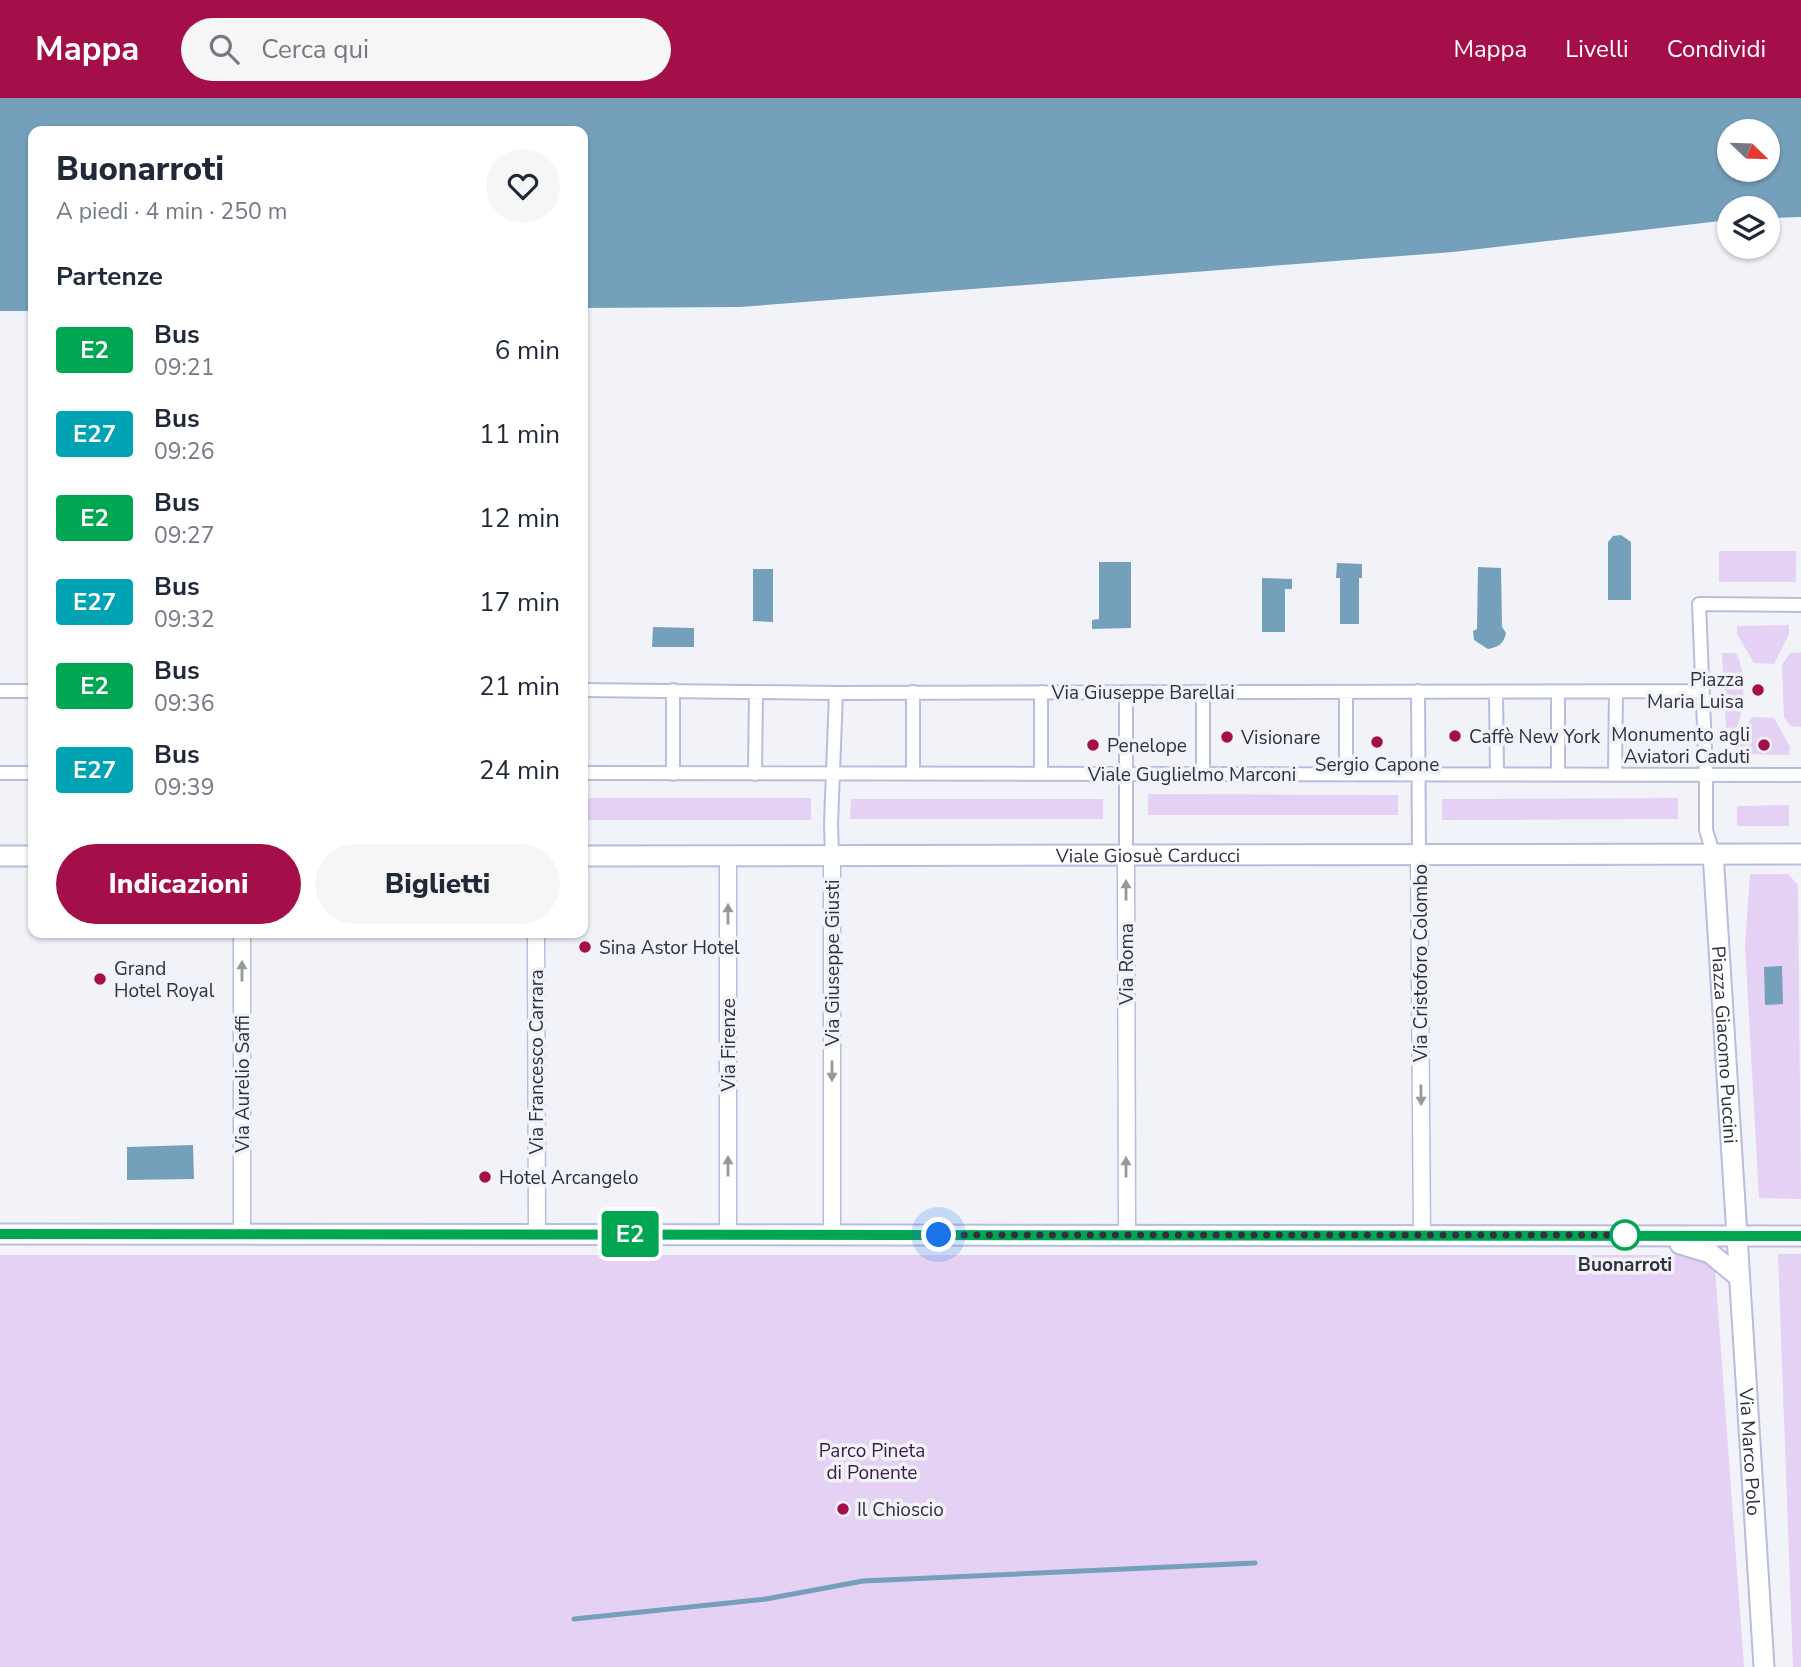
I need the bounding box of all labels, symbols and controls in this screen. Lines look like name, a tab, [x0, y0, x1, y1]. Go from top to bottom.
search box	[181, 18, 671, 81]
text: Mappa	[35, 27, 139, 72]
icon: search	[205, 30, 243, 68]
text: Cerca qui	[261, 32, 369, 67]
text: Mappa	[1453, 33, 1527, 65]
text: Livelli	[1565, 33, 1629, 65]
text: Condividi	[1667, 33, 1766, 65]
north arrow	[1717, 119, 1780, 182]
map controls	[1717, 119, 1780, 259]
text: Buonarroti	[56, 147, 224, 192]
button: heart	[486, 149, 560, 223]
text: A piedi · 4 min · 250 m	[56, 196, 287, 227]
button: layers	[1717, 196, 1780, 259]
text: Partenze	[56, 259, 163, 294]
text: Bus	[154, 317, 200, 352]
text: 6 min	[495, 333, 560, 368]
text: E2	[80, 334, 109, 366]
text: 09:21	[154, 352, 214, 383]
text: Bus	[154, 401, 200, 436]
text: 11 min	[479, 417, 560, 452]
text: E27	[73, 418, 116, 450]
text: 09:26	[154, 436, 214, 467]
text: Bus	[154, 485, 200, 520]
text: 12 min	[479, 501, 560, 536]
text: E2	[80, 502, 109, 534]
text: 09:27	[154, 520, 214, 551]
text: Bus	[154, 569, 200, 604]
text: 17 min	[479, 585, 560, 620]
text: E27	[73, 586, 116, 618]
text: 09:32	[154, 604, 214, 635]
text: Bus	[154, 653, 200, 688]
place label: Piazza Maria Luisa	[1647, 667, 1744, 715]
text: 21 min	[479, 669, 560, 704]
text: E2	[80, 670, 109, 702]
street label: Via Giuseppe Barellai	[1050, 680, 1235, 706]
marker: Piazza Maria Luisa	[1750, 682, 1766, 698]
text: 09:36	[154, 688, 214, 719]
place label: Monumento agli Aviatori Caduti	[1611, 722, 1750, 770]
place label: Caffè New York	[1469, 724, 1601, 750]
place label: Visionare	[1240, 725, 1320, 751]
marker: Caffè New York	[1447, 728, 1463, 744]
marker: Visionare	[1219, 729, 1235, 745]
place label: Penelope	[1107, 733, 1187, 759]
marker: Sergio Capone	[1369, 734, 1385, 750]
text: Bus	[154, 737, 200, 772]
marker: Penelope	[1085, 737, 1101, 753]
marker: Monumento agli Aviatori Caduti	[1756, 737, 1772, 753]
place label: Sergio Capone	[1315, 752, 1439, 778]
text: 24 min	[479, 753, 560, 788]
text: E27	[73, 754, 116, 786]
street label: Viale Guglielmo Marconi	[1087, 762, 1296, 788]
text: 09:39	[154, 772, 214, 803]
street label: Viale Giosuè Carducci	[1055, 843, 1240, 869]
button: Indicazioni	[56, 844, 301, 924]
button: Biglietti	[315, 844, 560, 924]
street label: Via Cristoforo Colombo	[1408, 864, 1434, 1063]
one-way arrow	[1120, 879, 1132, 901]
street label: Via Giuseppe Giusti	[820, 880, 846, 1047]
one-way arrow	[722, 903, 734, 925]
street label: Via Roma	[1114, 923, 1140, 1006]
place label: Sina Astor Hotel	[599, 935, 740, 961]
marker: Sina Astor Hotel	[577, 939, 593, 955]
street label: Piazza Giacomo Puccini	[1705, 945, 1743, 1144]
place label: Grand Hotel Royal	[114, 956, 215, 1004]
one-way arrow	[236, 959, 248, 981]
street label: Via Francesco Carrara	[524, 969, 550, 1156]
marker: Grand Hotel Royal	[92, 971, 108, 987]
street label: Via Firenze	[716, 998, 742, 1093]
street label: Via Aurelio Saffi	[230, 1015, 256, 1154]
one-way arrow	[826, 1060, 838, 1082]
one-way arrow	[1415, 1084, 1427, 1106]
one-way arrow	[722, 1155, 734, 1177]
one-way arrow	[1120, 1155, 1132, 1177]
place label: Hotel Arcangelo	[499, 1165, 639, 1191]
marker: Hotel Arcangelo	[477, 1169, 493, 1185]
line badge: E2	[598, 1211, 662, 1257]
your location	[921, 1217, 956, 1252]
text: E2	[616, 1218, 644, 1250]
marker: Buonarroti	[1610, 1220, 1640, 1250]
place label: Buonarroti	[1578, 1252, 1672, 1278]
street label: Via Marco Polo	[1732, 1386, 1766, 1517]
park label: Parco Pineta di Ponente	[819, 1438, 925, 1486]
place label: Il Chioscio	[857, 1497, 944, 1523]
marker: Il Chioscio	[835, 1501, 851, 1517]

